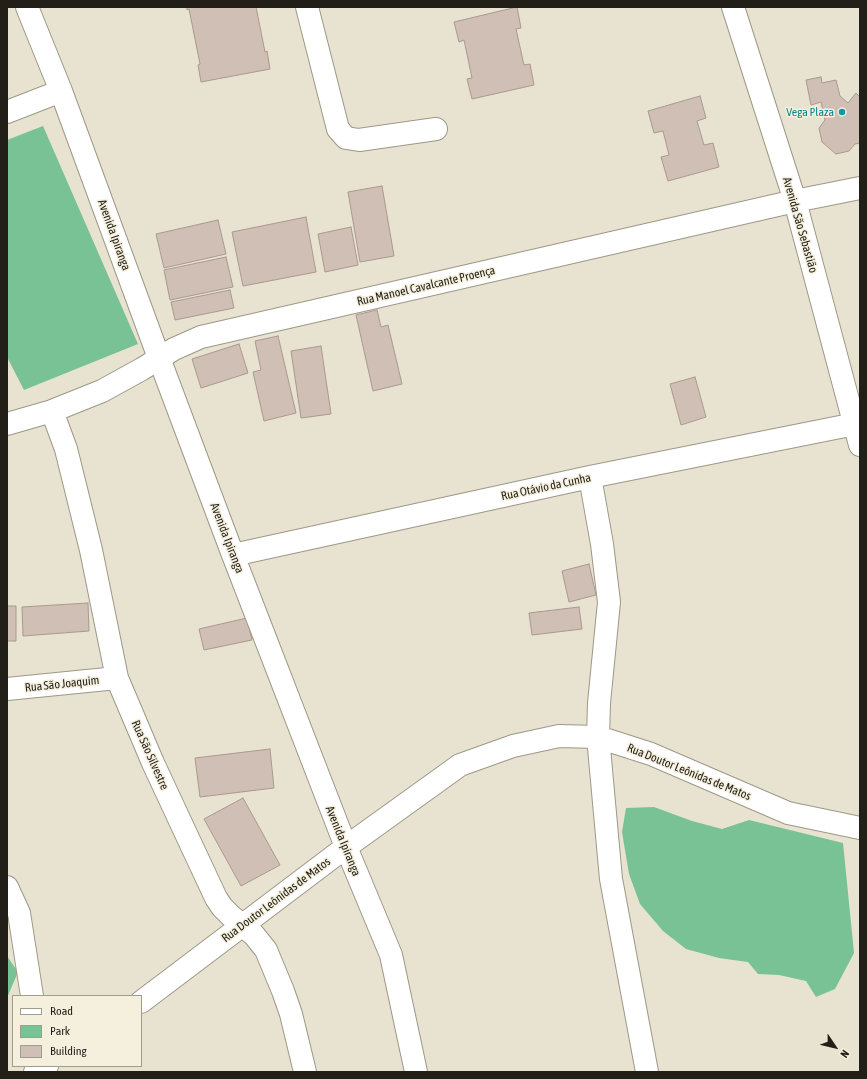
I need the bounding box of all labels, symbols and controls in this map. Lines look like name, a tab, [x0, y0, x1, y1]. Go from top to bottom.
place label: Vega Plaza	[786, 105, 834, 119]
marker: Vega Plaza	[837, 107, 847, 117]
street label: Avenida São Sebastião	[779, 175, 821, 275]
street label: Avenida Ipiranga	[95, 198, 133, 272]
street label: Rua Manoel Cavalcante Proença	[355, 263, 497, 309]
street label: Rua Otávio da Cunha	[500, 470, 592, 504]
street label: Avenida Ipiranga	[207, 501, 247, 575]
street label: Rua São Joaquim	[24, 673, 100, 695]
street label: Rua São Silvestre	[128, 718, 172, 792]
street label: Rua Doutor Leônidas de Matos	[625, 741, 753, 803]
street label: Avenida Ipiranga	[322, 804, 364, 878]
street label: Rua Doutor Leônidas de Matos	[219, 854, 333, 946]
legend	[12, 995, 142, 1067]
text: Road	[50, 1004, 73, 1018]
text: Park	[50, 1024, 70, 1038]
north arrow	[815, 1027, 855, 1067]
text: Building	[50, 1044, 87, 1058]
text: N	[838, 1048, 852, 1060]

